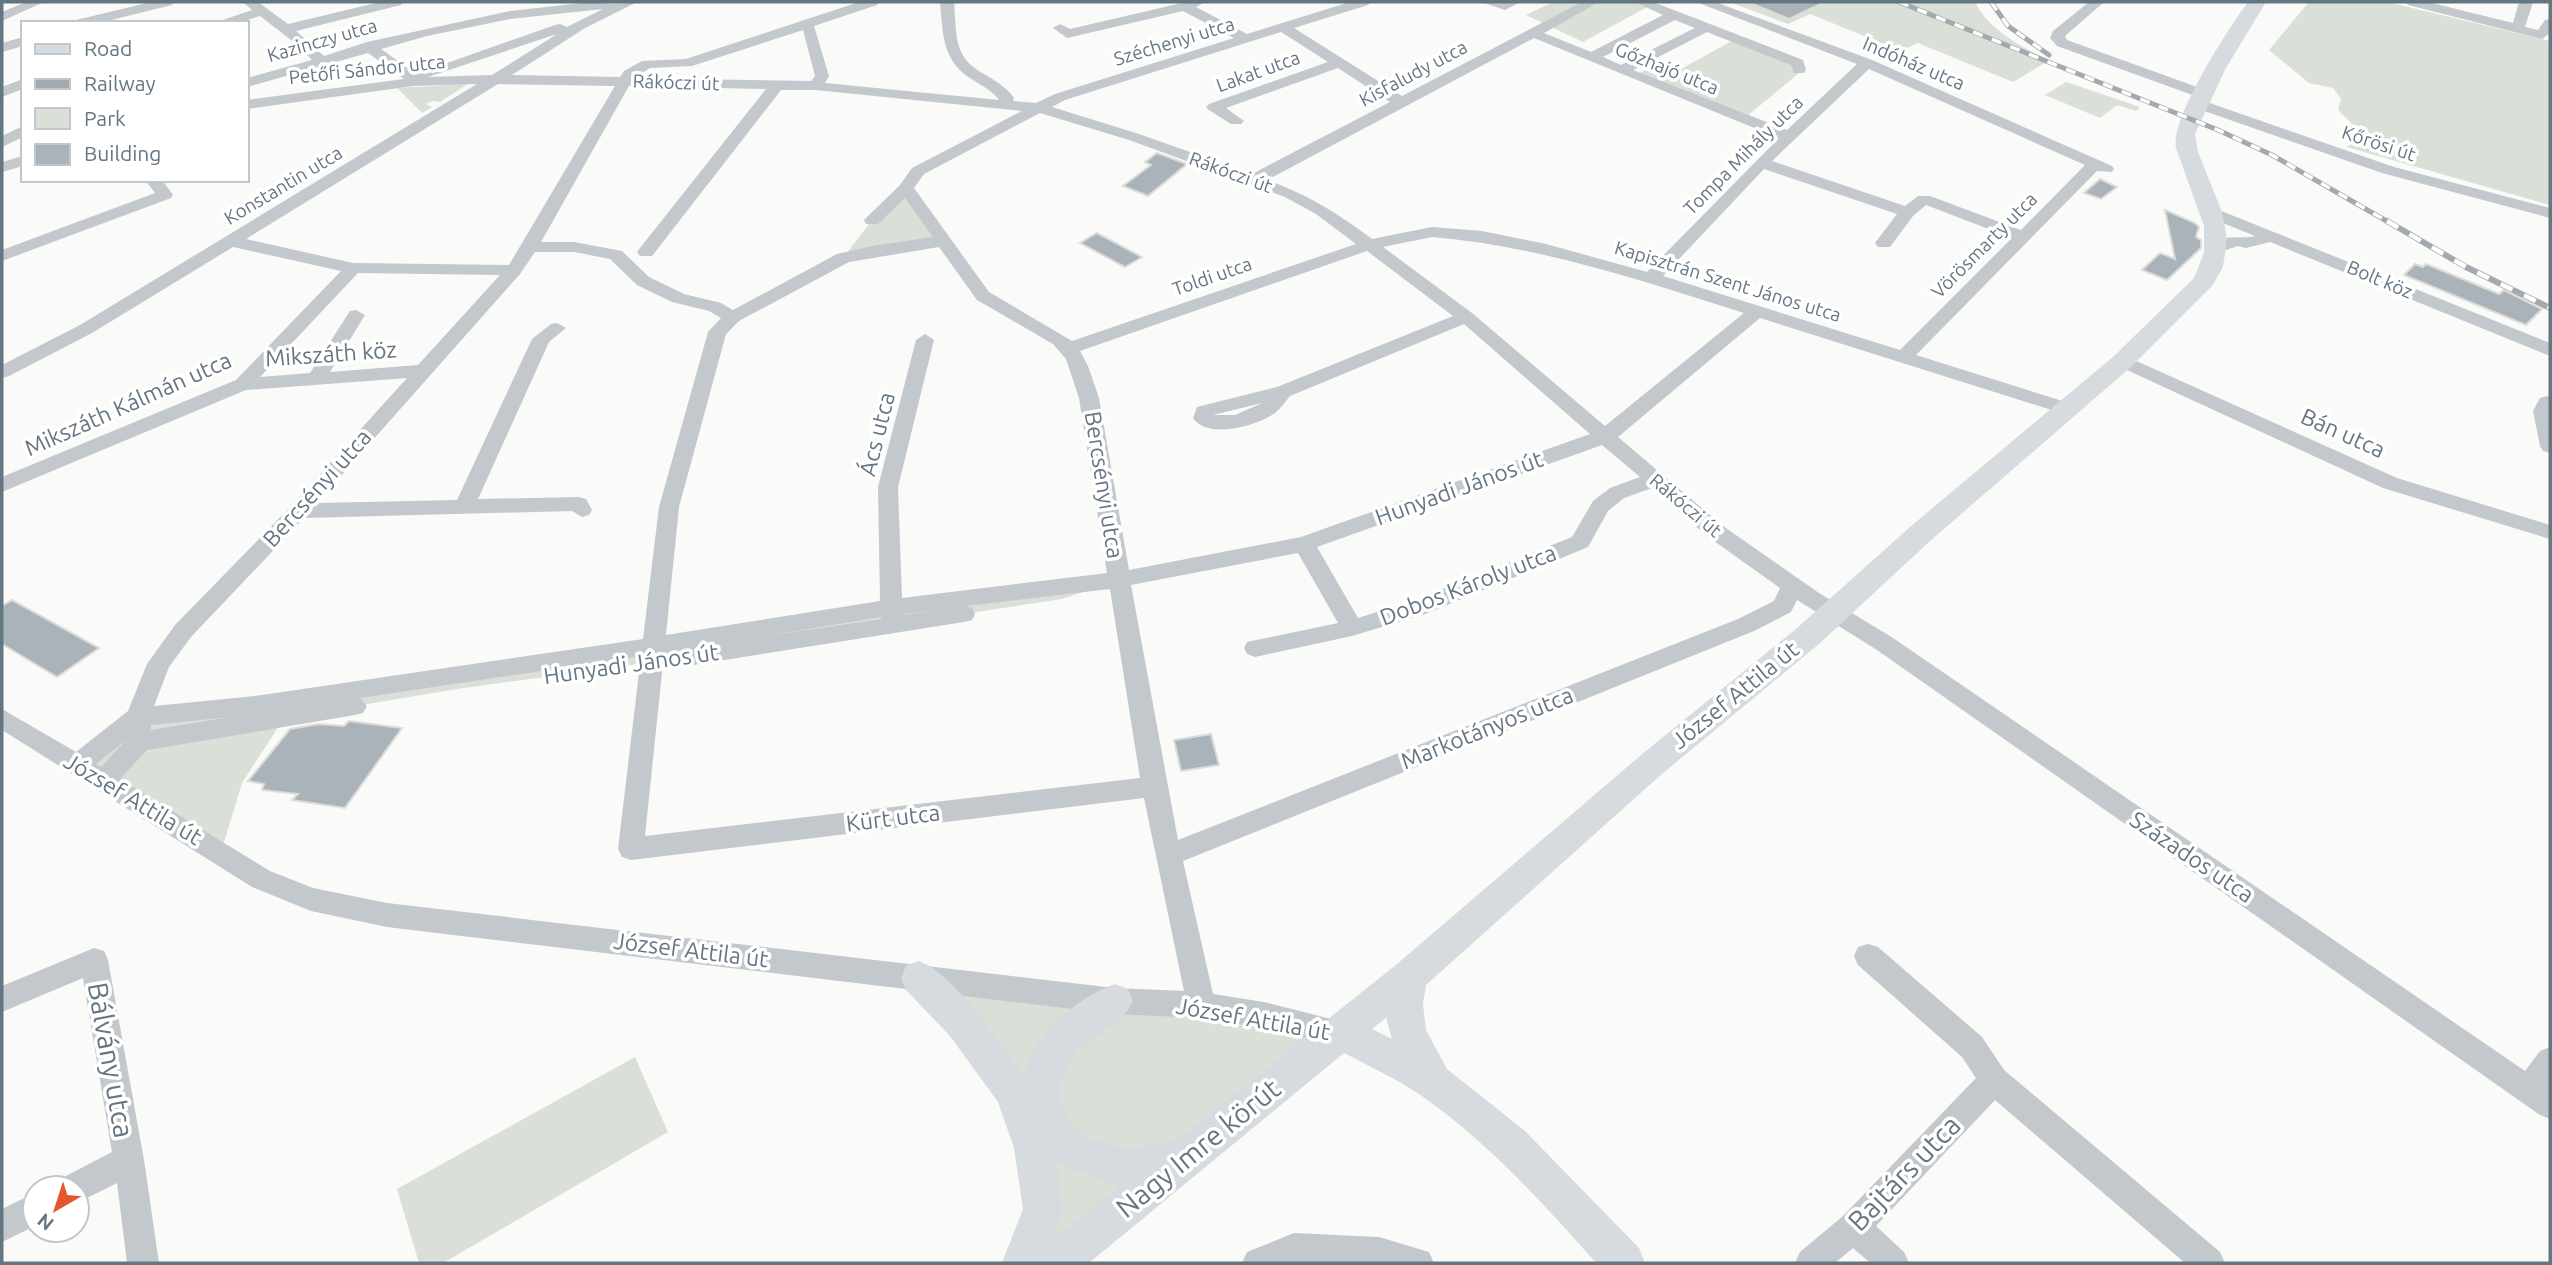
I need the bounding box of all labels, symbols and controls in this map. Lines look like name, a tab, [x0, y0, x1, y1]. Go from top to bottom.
street label: Széchenyi utca	[1111, 12, 1237, 70]
street label: Kazinczy utca	[264, 14, 380, 66]
legend	[21, 21, 248, 182]
street label: Indóház utca	[1860, 32, 1968, 94]
street label: Kisfaludy utca	[1355, 35, 1471, 111]
text: Road	[84, 36, 132, 60]
street label: Gőzhajó utca	[1612, 37, 1722, 99]
street label: Lakat utca	[1213, 46, 1303, 96]
street label: Petőfi Sándor utca	[288, 50, 446, 88]
street label: Rákóczi út	[632, 69, 720, 95]
text: Railway	[84, 71, 156, 95]
street label: Tompa Mihály utca	[1679, 91, 1807, 219]
text: Park	[84, 106, 126, 130]
street label: Kőrösi út	[2339, 121, 2419, 165]
text: Building	[84, 141, 161, 165]
street label: Konstantin utca	[220, 141, 346, 229]
street label: Rákóczi út	[1186, 147, 1276, 197]
street label: Vörösmarty utca	[1927, 188, 2041, 302]
street label: Kapisztrán Szent János utca	[1612, 236, 1844, 326]
street label: Toldi utca	[1169, 252, 1255, 300]
street label: Bolt köz	[2344, 255, 2416, 303]
street label: Mikszáth köz	[264, 336, 398, 371]
street label: Mikszáth Kálmán utca	[21, 347, 235, 460]
street label: Ács utca	[853, 389, 899, 478]
street label: Bán utca	[2297, 403, 2389, 462]
street label: Bercsényi utca	[1081, 409, 1128, 560]
street label: Bercsényi utca	[258, 424, 376, 551]
street label: Hunyadi János út	[1372, 446, 1546, 529]
street label: Rákóczi út	[1646, 469, 1727, 542]
street label: Dobos Károly utca	[1376, 539, 1559, 630]
street label: József Attila út	[1666, 636, 1803, 753]
street label: Hunyadi János út	[542, 639, 720, 688]
street label: Markotányos utca	[1397, 682, 1576, 773]
street label: József Attila út	[60, 748, 206, 849]
street label: Kürt utca	[844, 799, 941, 836]
street label: Százados utca	[2126, 806, 2259, 907]
street label: József Attila út	[612, 928, 770, 971]
street label: Bálvány utca	[83, 980, 140, 1140]
street label: József Attila út	[1174, 993, 1332, 1044]
street label: Nagy Imre körút	[1110, 1072, 1286, 1223]
street label: Bajtárs utca	[1841, 1109, 1966, 1237]
north arrow	[21, 1174, 91, 1244]
text: N	[33, 1209, 58, 1235]

